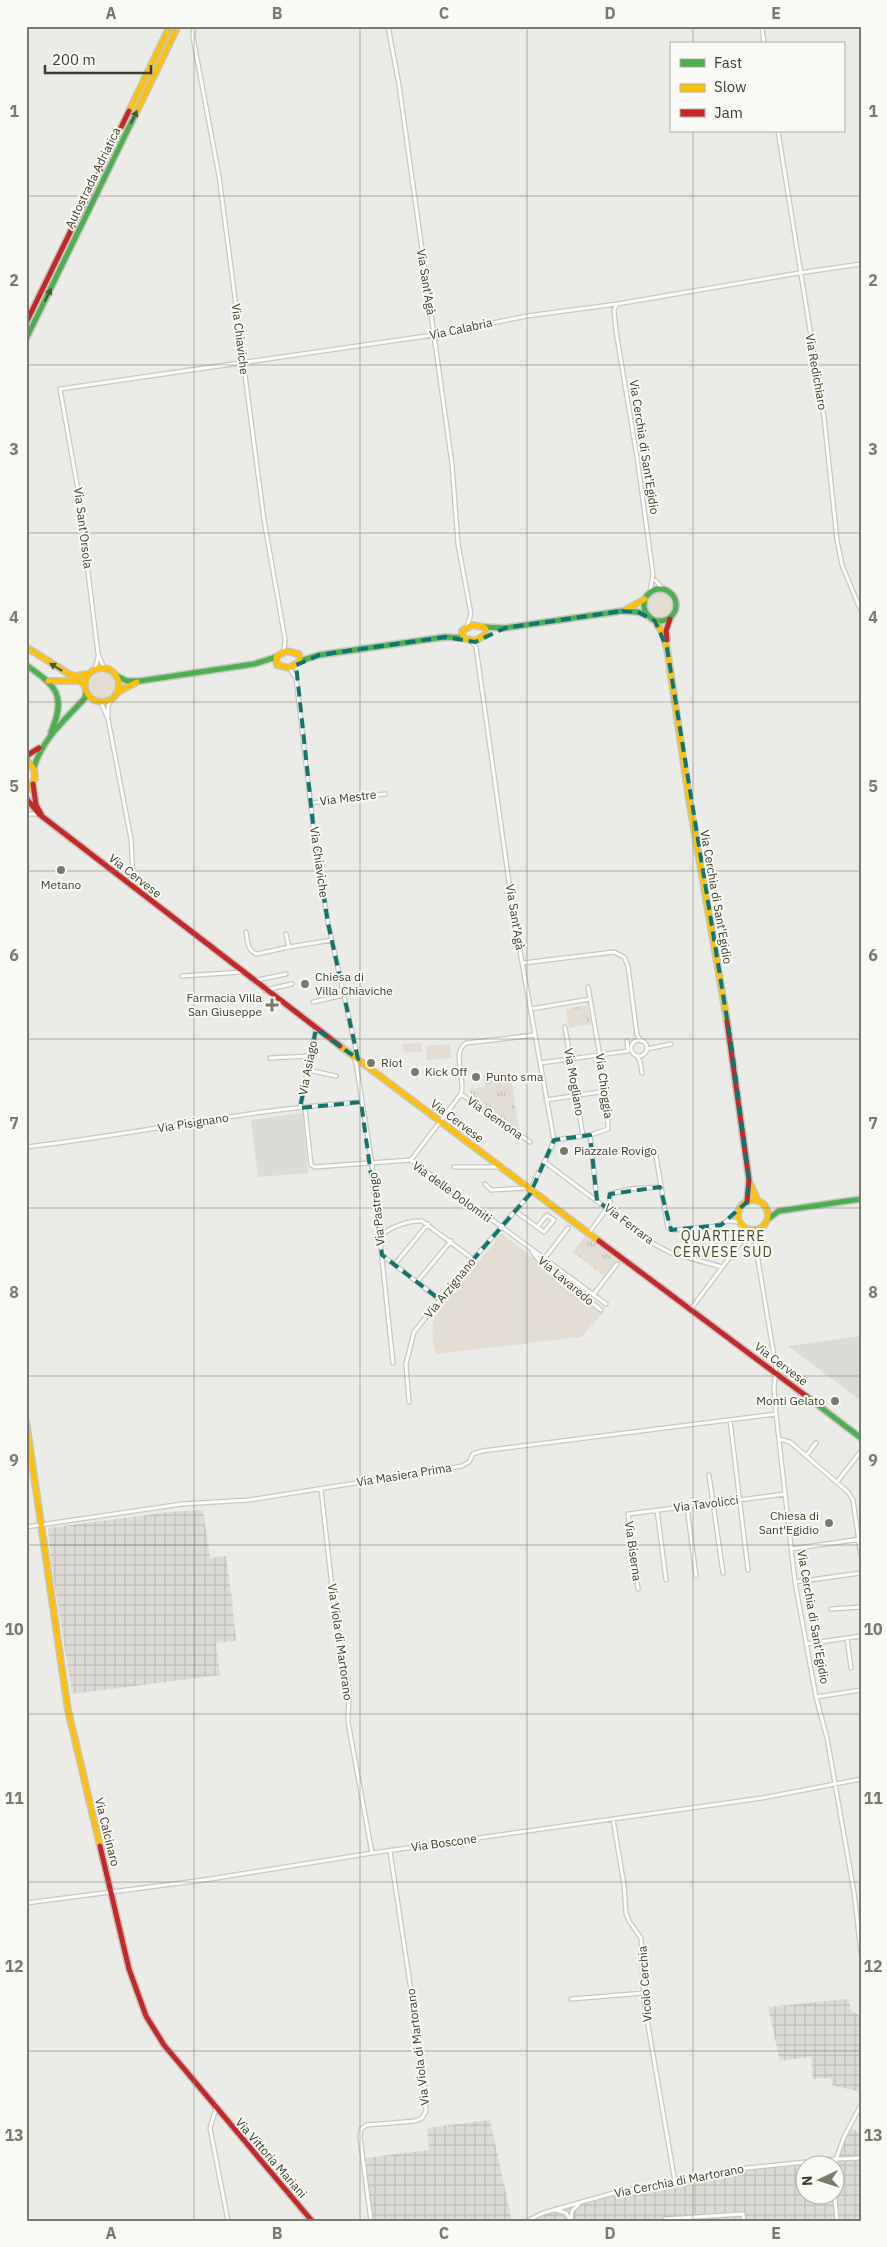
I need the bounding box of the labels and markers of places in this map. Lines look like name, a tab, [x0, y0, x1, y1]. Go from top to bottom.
marker: Metano	[55, 864, 67, 876]
place label: Metano	[41, 877, 82, 892]
place label: Chiesa di Villa Chiaviche	[315, 969, 393, 998]
marker: Chiesa di Villa Chiaviche	[299, 978, 311, 990]
place label: Farmacia Villa San Giuseppe	[187, 990, 263, 1019]
marker: Farmacia Villa San Giuseppe	[266, 999, 278, 1011]
place label: Riot	[381, 1055, 403, 1070]
marker: Riot	[365, 1057, 377, 1069]
place label: Kick Off	[425, 1064, 467, 1079]
marker: Kick Off	[409, 1066, 421, 1078]
place label: Punto sma	[486, 1069, 544, 1084]
marker: Punto sma	[470, 1071, 482, 1083]
place label: Piazzale Rovigo	[574, 1143, 657, 1158]
marker: Piazzale Rovigo	[558, 1145, 570, 1157]
place label: Monti Gelato	[756, 1393, 825, 1408]
marker: Monti Gelato	[829, 1395, 841, 1407]
place label: Chiesa di Sant'Egidio	[759, 1508, 819, 1537]
marker: Chiesa di Sant'Egidio	[823, 1517, 835, 1529]

